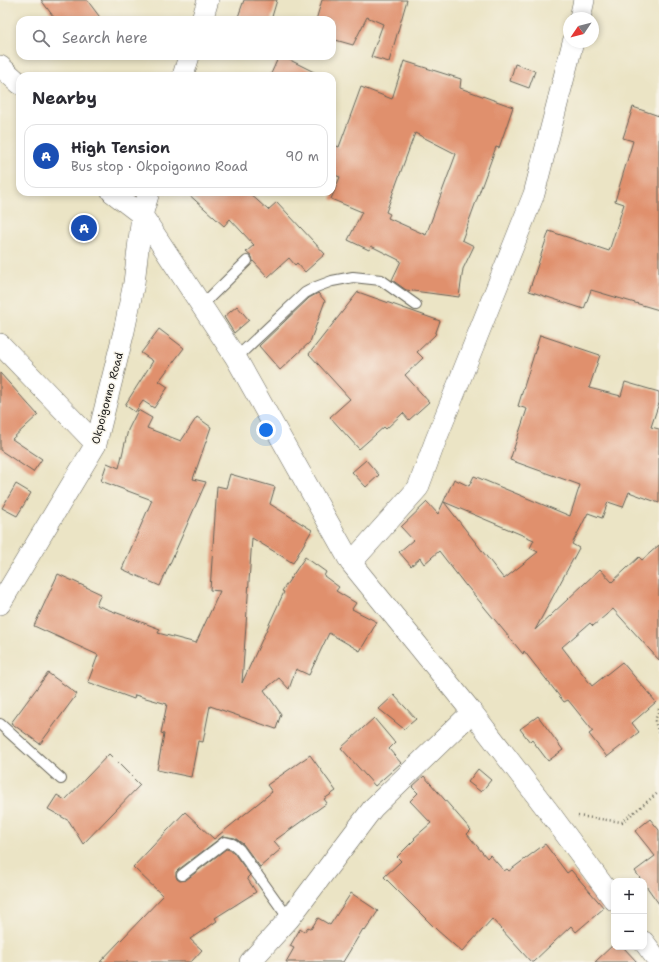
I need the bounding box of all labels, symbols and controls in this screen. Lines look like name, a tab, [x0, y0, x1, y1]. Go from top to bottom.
north arrow	[563, 12, 599, 48]
search box	[16, 16, 336, 60]
icon: search	[30, 27, 52, 49]
text: Search here	[62, 28, 148, 48]
text: Nearby	[32, 87, 97, 109]
text: High Tension	[71, 138, 170, 158]
text: A	[41, 148, 51, 165]
text: 90 m	[285, 148, 319, 165]
text: Bus stop · Okpoigonno Road	[71, 158, 248, 175]
pin: A	[71, 213, 97, 243]
street label: Okpoigonno Road	[88, 351, 127, 446]
your location	[256, 420, 276, 440]
map controls	[611, 878, 647, 950]
button: +	[611, 878, 647, 914]
button: −	[611, 914, 647, 950]

